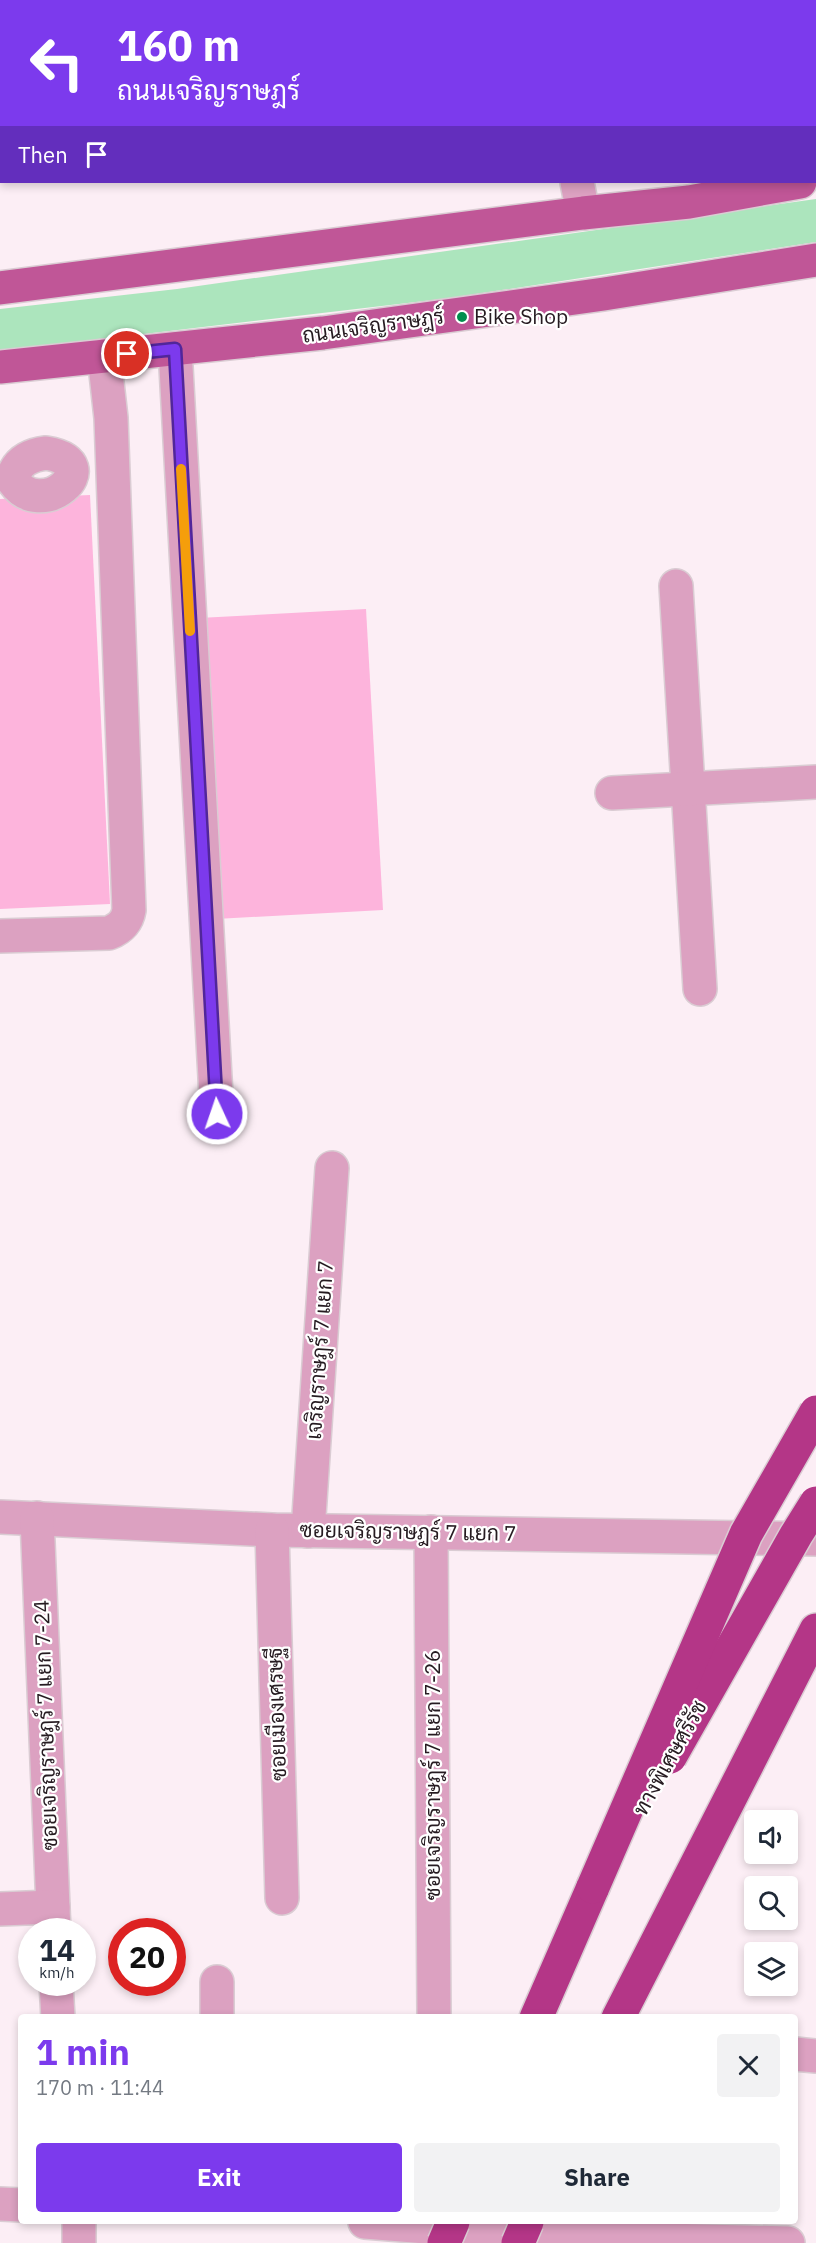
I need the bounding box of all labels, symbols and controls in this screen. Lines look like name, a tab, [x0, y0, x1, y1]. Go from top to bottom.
text: 160 m	[117, 18, 240, 73]
icon: left	[18, 24, 96, 102]
text: ถนนเจริญราษฎร์	[117, 72, 300, 107]
icon: arrive	[80, 138, 113, 171]
text: Then	[18, 140, 68, 169]
street label: ถนนเจริญราษฎร์	[300, 301, 445, 350]
place label: Bike Shop	[474, 302, 568, 330]
marker: Bike Shop	[455, 310, 469, 324]
pin	[101, 328, 152, 379]
icon: arrive	[110, 337, 143, 370]
position arrow	[185, 1082, 249, 1146]
street label: เจริญราษฎร์ 7 แยก 7	[299, 1259, 340, 1441]
street label: ซอยเจริญราษฎร์ 7 แยก 7	[299, 1515, 517, 1548]
street label: ซอยเจริญราษฎร์ 7 แยก 7-24	[27, 1599, 64, 1851]
street label: ซอยเมืองเศรษฐี	[260, 1647, 292, 1781]
street label: ซอยเจริญราษฎร์ 7 แยก 7-26	[418, 1650, 447, 1900]
street label: ทางพิเศษศรีรัช	[626, 1695, 712, 1820]
map controls	[744, 1810, 798, 1996]
button: sound	[744, 1810, 798, 1864]
button: search	[744, 1876, 798, 1930]
speed limit sign: 20	[108, 1918, 186, 1996]
text: 14	[39, 1930, 75, 1969]
button: layers	[744, 1942, 798, 1996]
text: km/h	[39, 1963, 75, 1982]
text: 1 min	[36, 2028, 130, 2075]
button: close	[717, 2034, 780, 2097]
text: 170 m · 11:44	[36, 2074, 164, 2101]
button: Exit	[36, 2143, 402, 2212]
button: Share	[414, 2143, 780, 2212]

